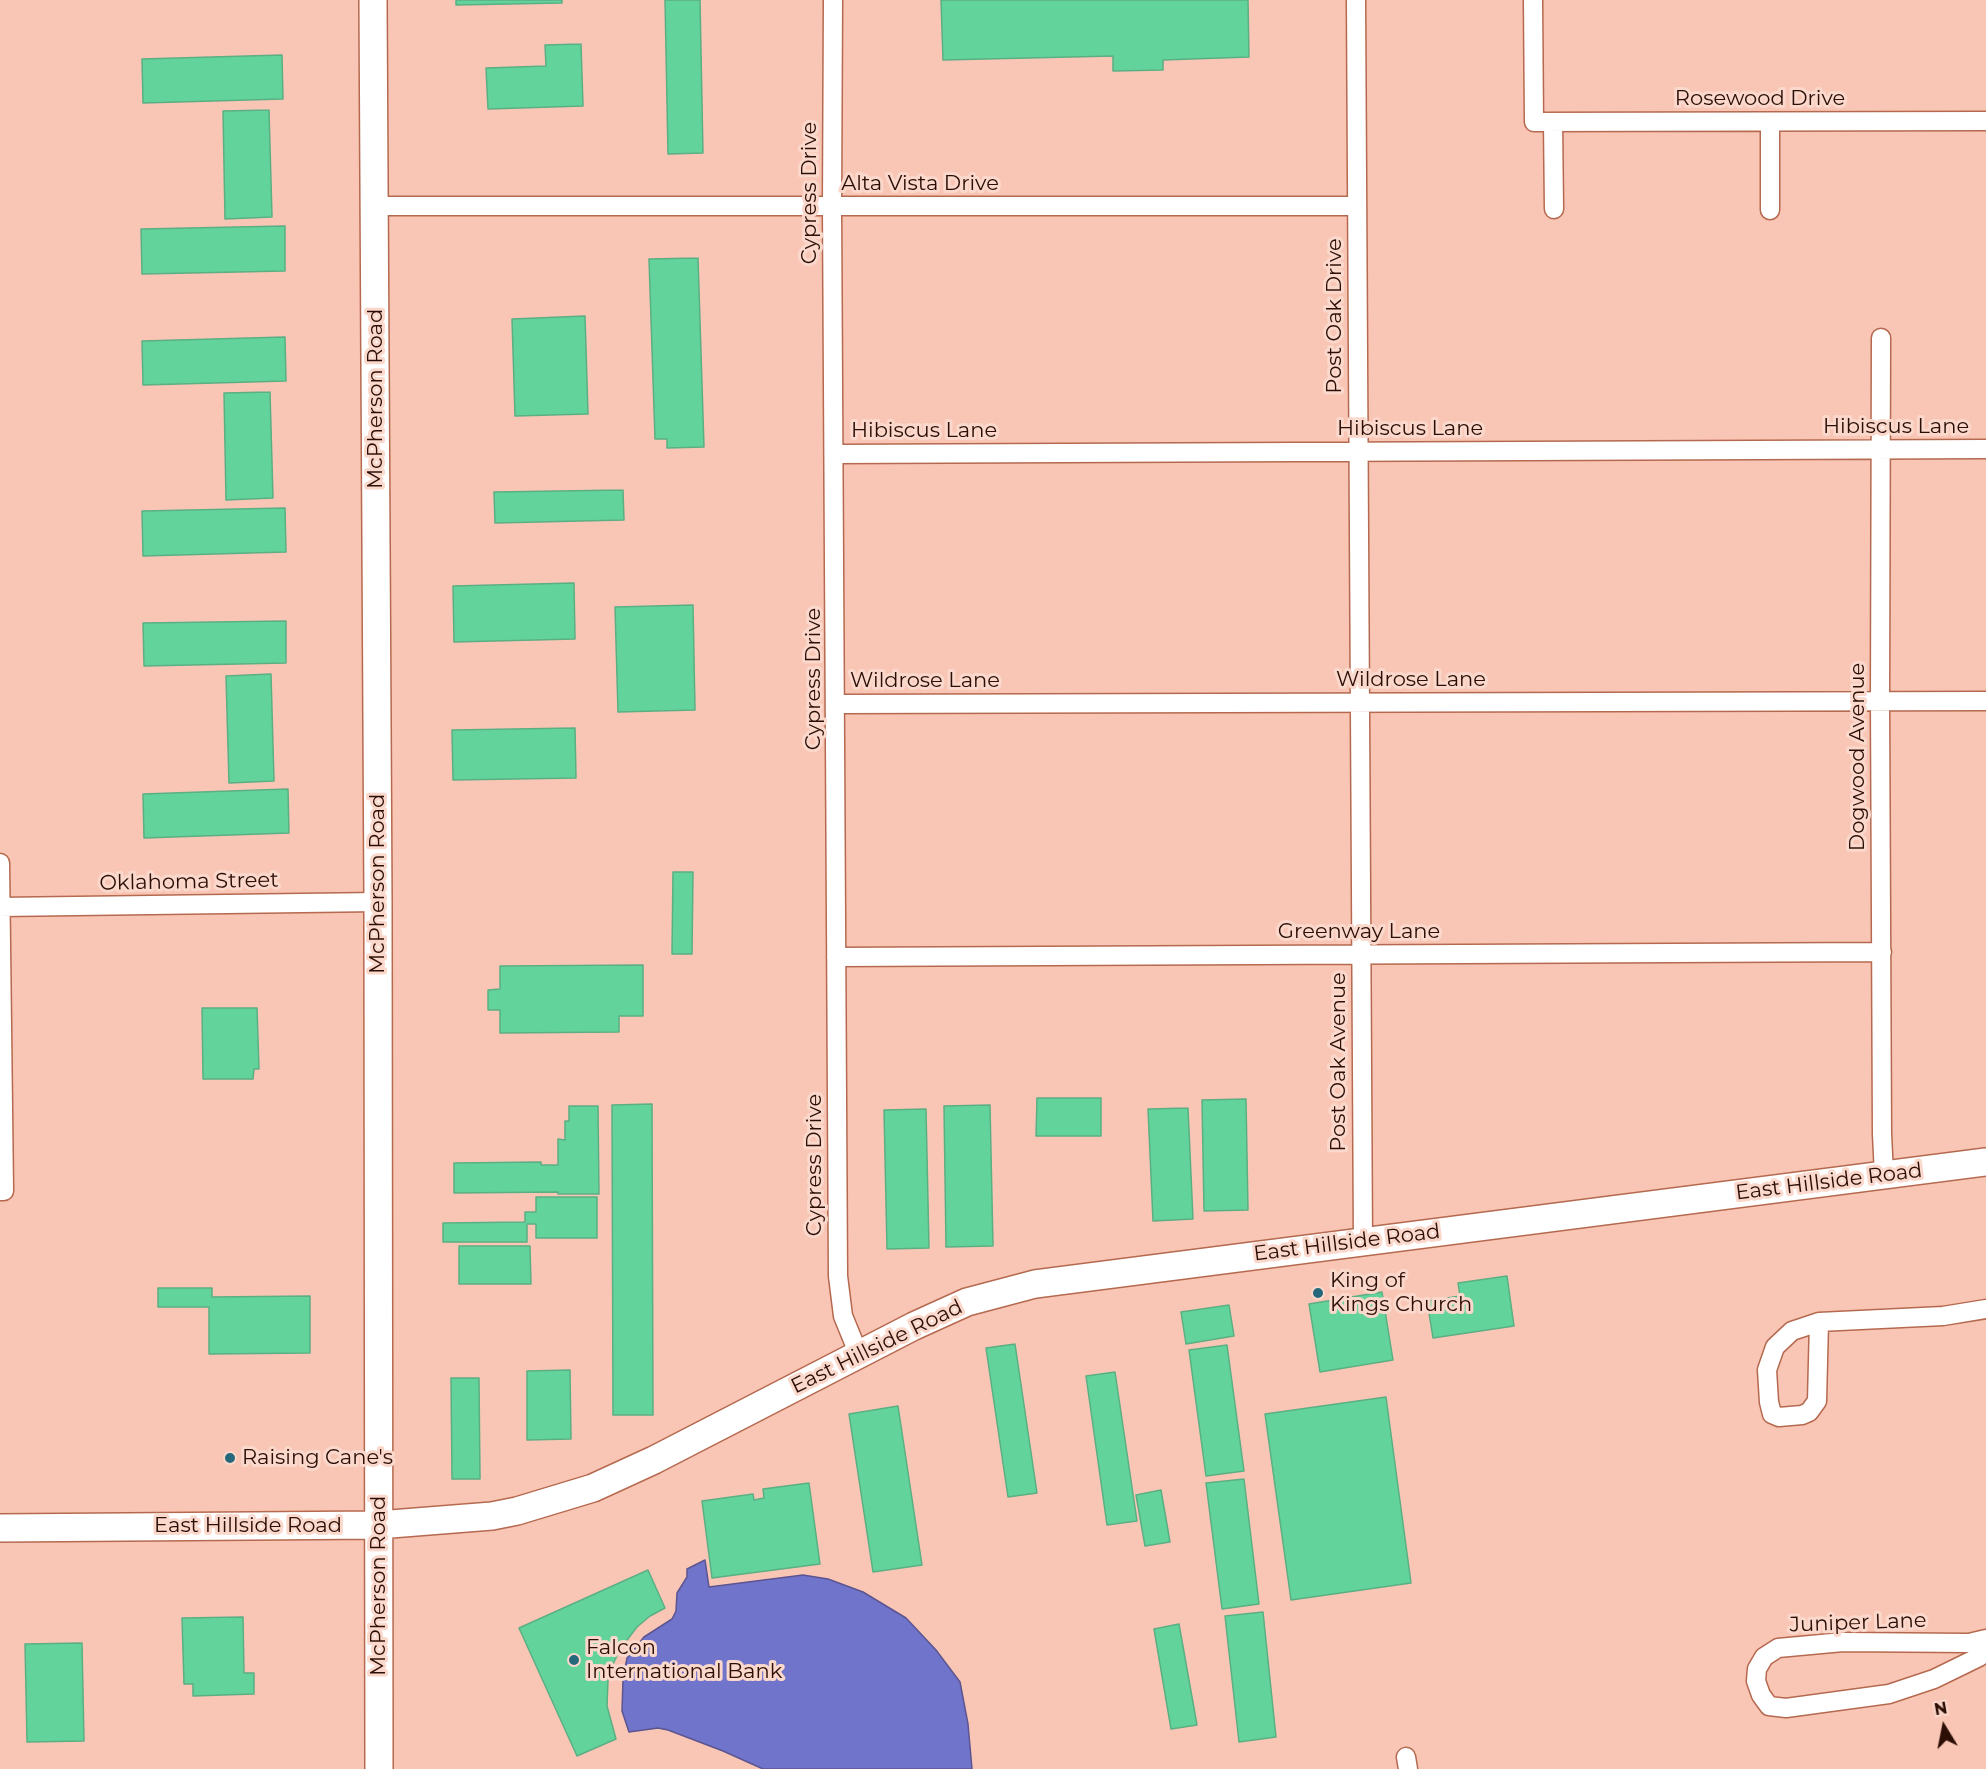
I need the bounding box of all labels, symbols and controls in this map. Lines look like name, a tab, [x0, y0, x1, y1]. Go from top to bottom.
street label: Rosewood Drive	[1675, 86, 1845, 112]
street label: Cypress Drive	[797, 122, 823, 264]
street label: Alta Vista Drive	[841, 171, 999, 197]
street label: Post Oak Drive	[1322, 238, 1348, 394]
street label: McPherson Road	[363, 309, 389, 489]
street label: Hibiscus Lane	[1823, 414, 1969, 440]
street label: Hibiscus Lane	[1337, 416, 1483, 442]
street label: Hibiscus Lane	[851, 418, 997, 444]
street label: Cypress Drive	[801, 608, 827, 750]
street label: Dogwood Avenue	[1845, 663, 1871, 851]
street label: Wildrose Lane	[1336, 667, 1486, 693]
street label: Wildrose Lane	[850, 668, 1000, 694]
street label: McPherson Road	[365, 794, 391, 974]
street label: Oklahoma Street	[99, 868, 279, 896]
street label: Greenway Lane	[1278, 919, 1440, 945]
street label: Post Oak Avenue	[1326, 972, 1352, 1152]
street label: Cypress Drive	[802, 1094, 828, 1236]
street label: East Hillside Road	[1734, 1158, 1924, 1206]
street label: East Hillside Road	[1252, 1219, 1442, 1267]
place label: King of Kings Church	[1330, 1268, 1472, 1318]
marker: King of Kings Church	[1311, 1286, 1325, 1300]
street label: East Hillside Road	[787, 1295, 967, 1399]
place label: Raising Cane's	[242, 1445, 393, 1471]
marker: Raising Cane's	[223, 1451, 237, 1465]
street label: McPherson Road	[366, 1496, 392, 1676]
street label: East Hillside Road	[154, 1513, 342, 1539]
street label: Juniper Lane	[1789, 1608, 1927, 1638]
place label: Falcon International Bank	[586, 1635, 782, 1685]
marker: Falcon International Bank	[567, 1653, 581, 1667]
north arrow	[1914, 1697, 1974, 1757]
text: N	[1933, 1698, 1949, 1719]

